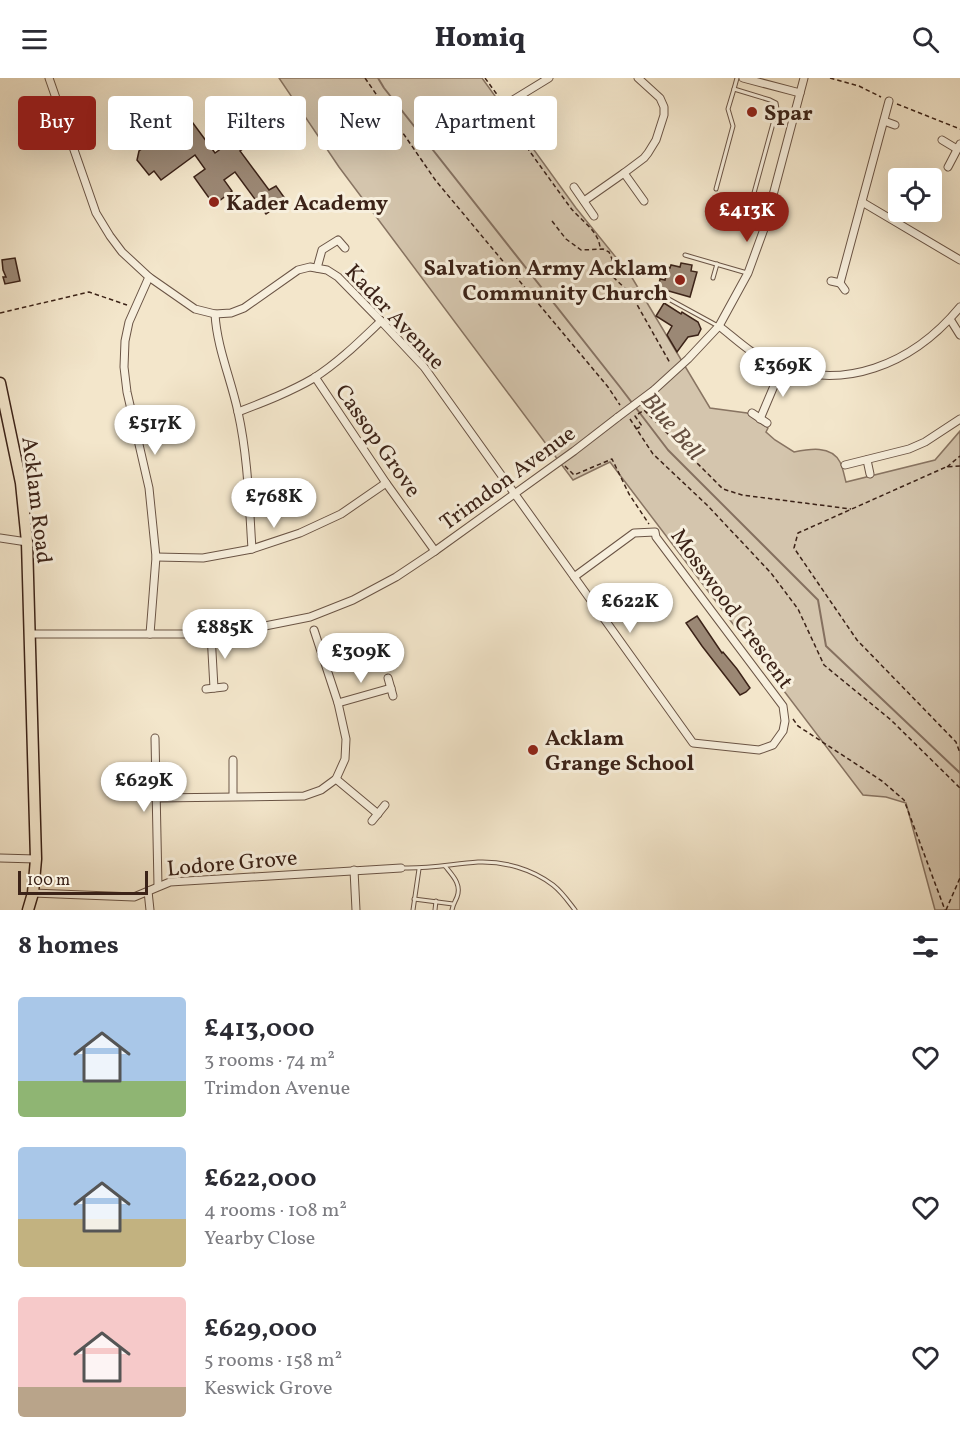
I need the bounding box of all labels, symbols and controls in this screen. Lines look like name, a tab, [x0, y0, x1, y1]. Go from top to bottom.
text: Homiq	[435, 20, 525, 58]
icon: menu	[18, 23, 51, 56]
icon: search	[909, 23, 942, 56]
chip: Buy	[18, 96, 96, 150]
chip: Rent	[108, 96, 193, 150]
chip: Filters	[205, 96, 306, 150]
chip: New	[318, 96, 402, 150]
chip: Apartment	[414, 96, 557, 150]
place label: Spar	[764, 99, 813, 130]
marker: Spar	[745, 105, 759, 119]
map controls	[888, 168, 942, 222]
button: locate	[888, 168, 942, 222]
place label: Kader Academy	[226, 189, 389, 220]
pin: £413K	[705, 192, 789, 243]
marker: Kader Academy	[207, 195, 221, 209]
text: £413K	[719, 197, 775, 225]
place label: Salvation Army Acklam Community Church	[424, 254, 668, 310]
street label: Kader Avenue	[337, 258, 451, 377]
marker: Salvation Army Acklam Community Church	[673, 273, 687, 287]
pin: £369K	[741, 347, 825, 398]
text: £369K	[754, 352, 812, 380]
street label: Cassop Grove	[327, 379, 427, 504]
water label: Blue Bell	[632, 386, 711, 469]
pin: £517K	[113, 405, 197, 456]
text: £517K	[128, 410, 182, 438]
street label: Trimdon Avenue	[434, 419, 583, 539]
street label: Acklam Road	[12, 435, 59, 565]
pin: £768K	[232, 478, 316, 529]
text: £768K	[245, 483, 303, 511]
street label: Mosswood Crescent	[662, 523, 800, 696]
pin: £622K	[588, 583, 672, 634]
text: £622K	[601, 588, 659, 616]
pin: £885K	[183, 609, 267, 660]
text: £885K	[196, 614, 254, 642]
pin: £309K	[319, 633, 403, 684]
text: £309K	[331, 638, 391, 666]
place label: Acklam Grange School	[545, 724, 694, 780]
marker: Acklam Grange School	[526, 743, 540, 757]
pin: £629K	[102, 762, 186, 813]
text: £629K	[115, 767, 173, 795]
street label: Lodore Grove	[166, 843, 299, 886]
scale bar	[18, 868, 148, 896]
text: 100 m	[27, 870, 70, 892]
text: 8 homes	[18, 928, 119, 964]
icon: filters	[909, 930, 942, 963]
text: £413,000	[204, 1011, 315, 1047]
icon: home	[66, 1021, 138, 1093]
icon: heart	[909, 1041, 942, 1074]
text: 3 rooms · 74 m²	[204, 1047, 335, 1075]
text: Trimdon Avenue	[204, 1075, 350, 1103]
text: £622,000	[204, 1161, 316, 1197]
icon: home	[66, 1171, 138, 1243]
icon: heart	[909, 1191, 942, 1224]
text: 4 rooms · 108 m²	[204, 1197, 347, 1225]
text: Yearby Close	[204, 1225, 315, 1253]
text: £629,000	[204, 1311, 317, 1347]
icon: home	[66, 1321, 138, 1393]
icon: heart	[909, 1341, 942, 1374]
text: 5 rooms · 158 m²	[204, 1347, 342, 1375]
text: Keswick Grove	[204, 1375, 333, 1403]

